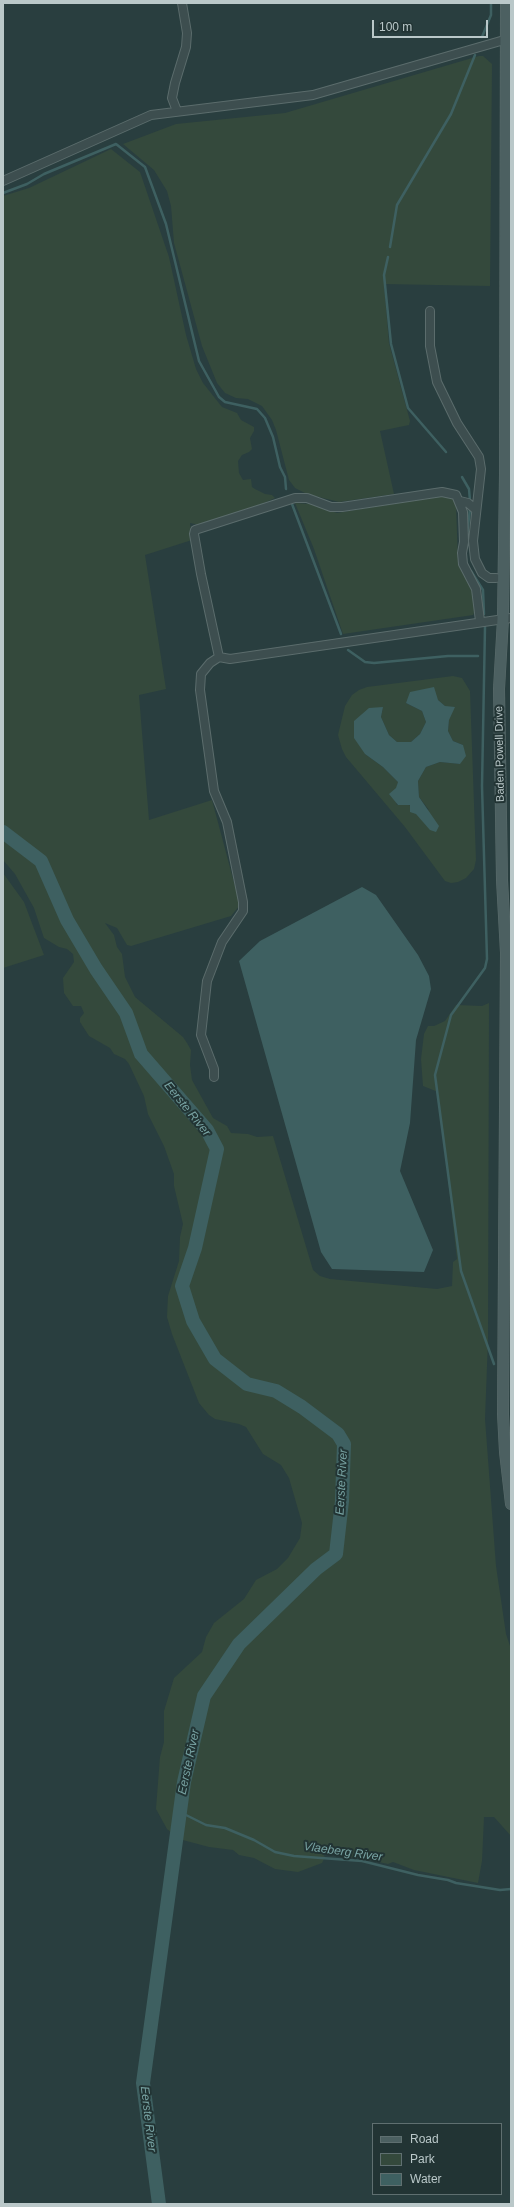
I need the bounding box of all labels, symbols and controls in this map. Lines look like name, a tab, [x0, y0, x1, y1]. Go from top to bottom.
scale bar	[374, 12, 490, 38]
text: 100 m	[379, 20, 412, 34]
street label: Baden Powell Drive	[493, 706, 507, 802]
water label: Eerste River	[161, 1079, 213, 1139]
water label: Eerste River	[333, 1449, 351, 1515]
water label: Eerste River	[175, 1728, 203, 1796]
water label: Vlaeberg River	[303, 1839, 383, 1865]
water label: Eerste River	[137, 2085, 159, 2153]
legend	[372, 2123, 502, 2195]
text: Road	[410, 2132, 439, 2146]
text: Park	[410, 2152, 435, 2166]
text: Water	[410, 2172, 442, 2186]

